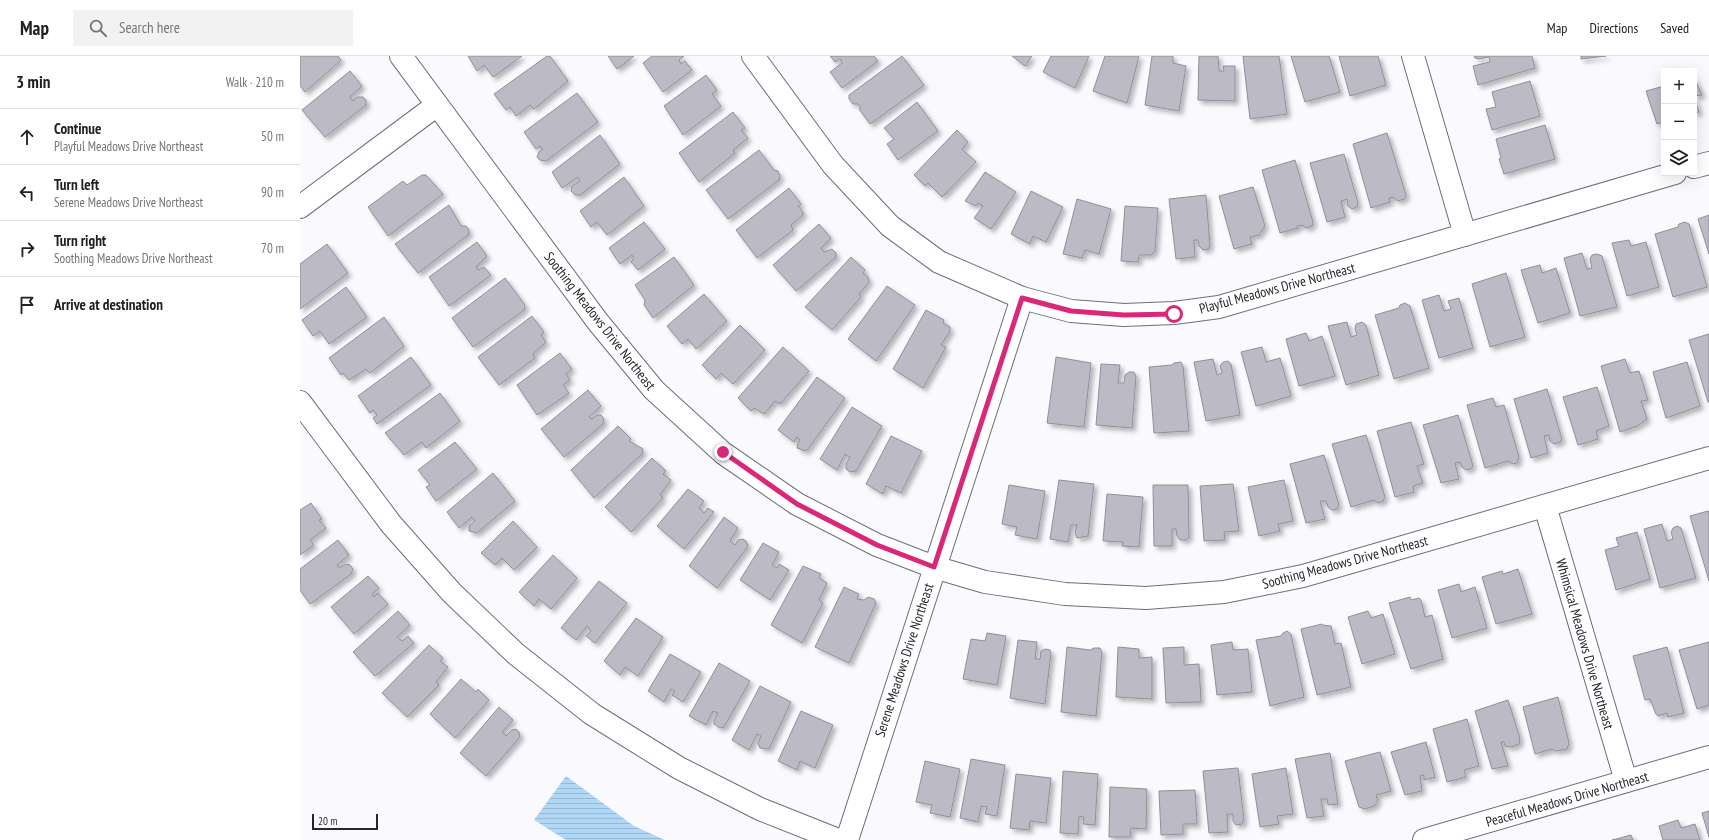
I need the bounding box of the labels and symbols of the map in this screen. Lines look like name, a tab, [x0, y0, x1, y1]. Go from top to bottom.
street label: Soothing Meadows Drive Northeast	[540, 248, 660, 394]
street label: Playful Meadows Drive Northeast	[1197, 258, 1357, 317]
route start	[1165, 305, 1183, 323]
route end	[714, 443, 732, 461]
street label: Soothing Meadows Drive Northeast	[1260, 531, 1430, 593]
street label: Whimsical Meadows Drive Northeast	[1552, 557, 1618, 732]
street label: Serene Meadows Drive Northeast	[871, 581, 937, 739]
street label: Peaceful Meadows Drive Northeast	[1484, 767, 1650, 831]
scale bar	[312, 812, 378, 831]

